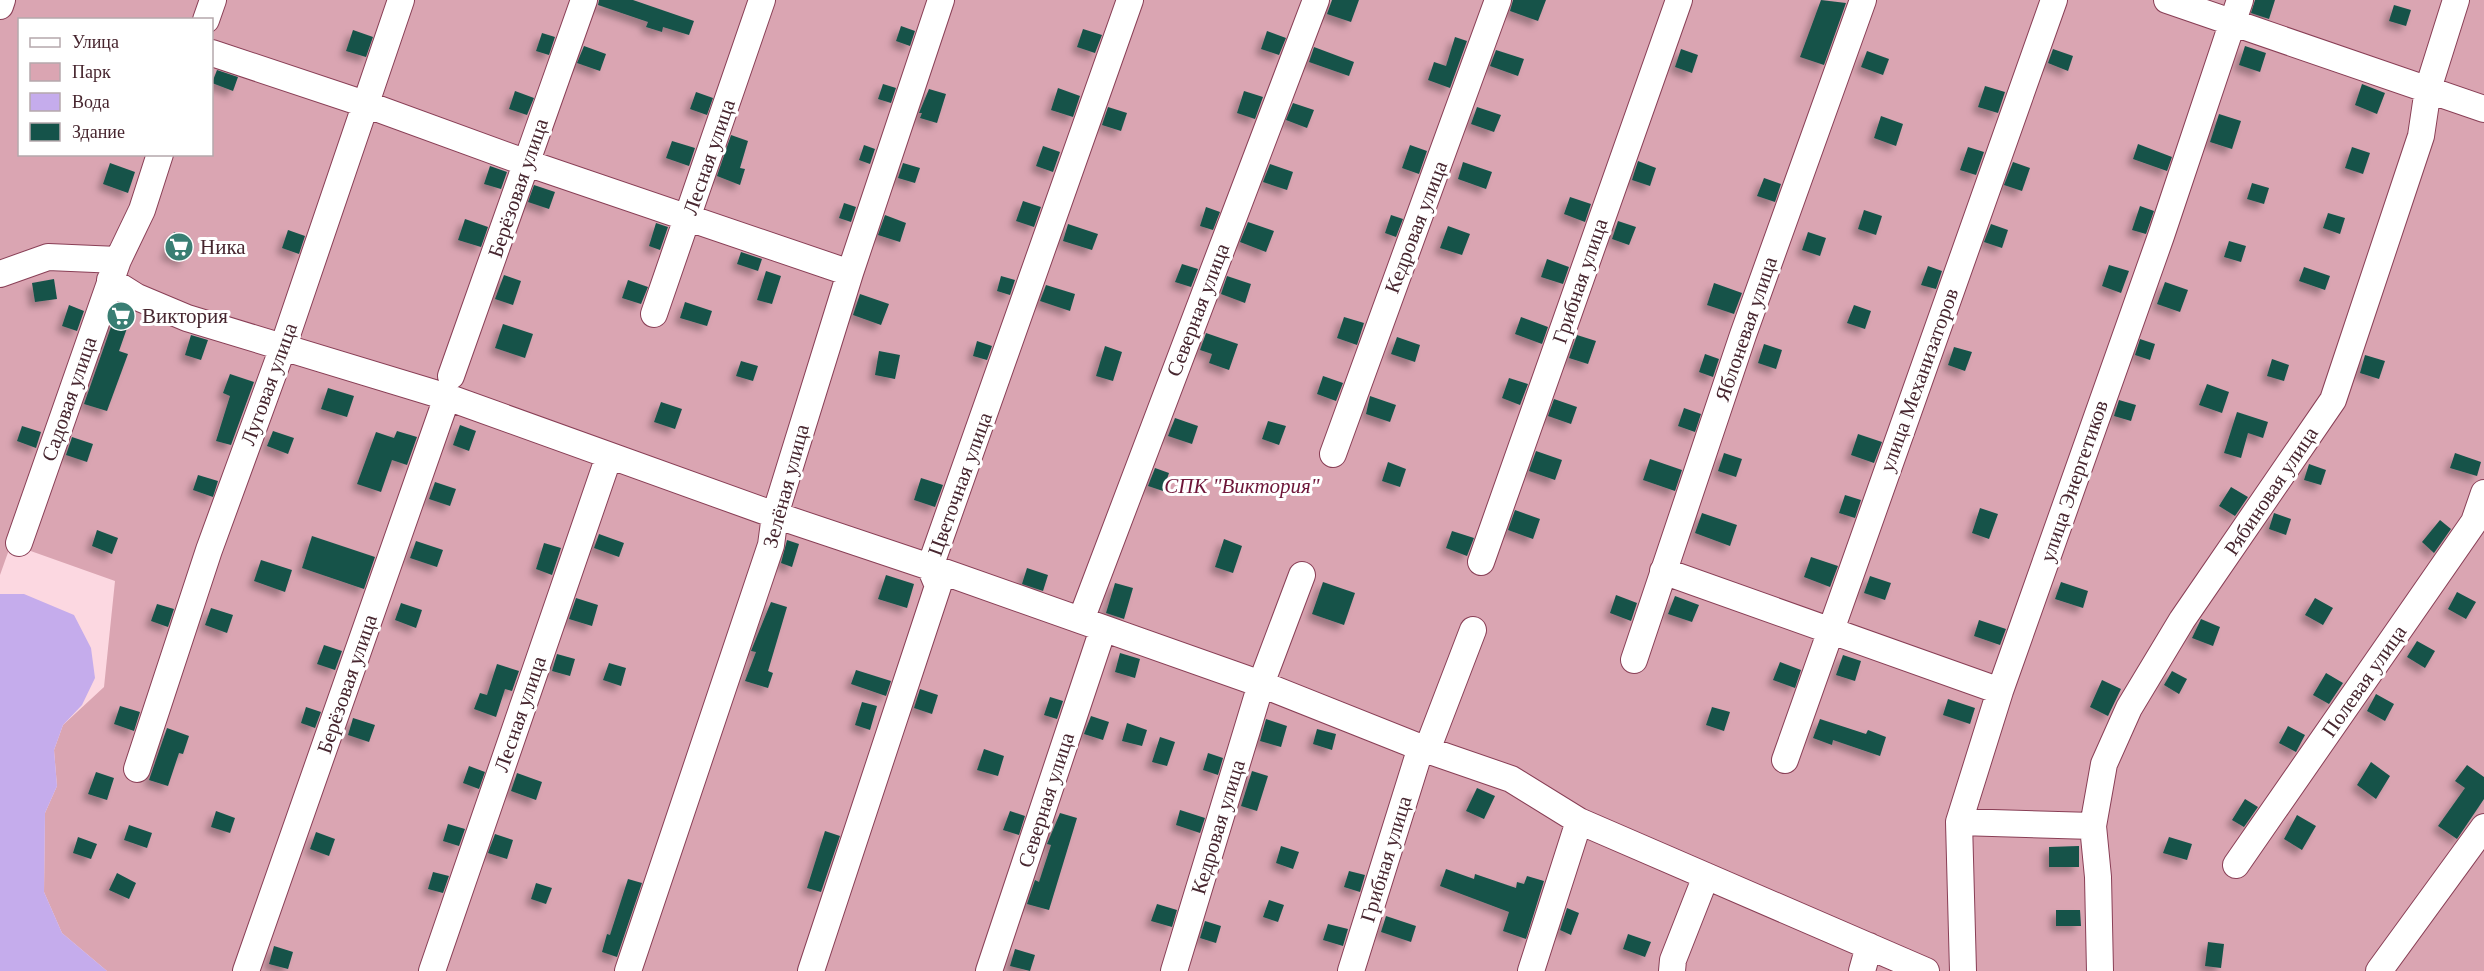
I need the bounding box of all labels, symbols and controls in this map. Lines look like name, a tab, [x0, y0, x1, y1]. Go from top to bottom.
legend	[18, 18, 213, 156]
text: Улица	[72, 32, 119, 52]
text: Парк	[72, 62, 111, 82]
text: Вода	[72, 92, 110, 112]
street label: Лесная улица	[678, 95, 740, 218]
street label: Берёзовая улица	[483, 115, 553, 261]
text: Здание	[72, 122, 125, 142]
street label: Кедровая улица	[1380, 157, 1452, 296]
street label: Грибная улица	[1547, 215, 1613, 347]
supermarket icon: Ника	[163, 231, 195, 263]
place label: Ника	[200, 235, 246, 259]
street label: Северная улица	[1162, 239, 1235, 380]
street label: Яблоневая улица	[1710, 253, 1782, 405]
street label: улица Механизаторов	[1875, 285, 1963, 475]
supermarket icon: Виктория	[105, 300, 137, 332]
place label: Виктория	[142, 304, 228, 328]
street label: Луговая улица	[236, 319, 302, 449]
street label: Садовая улица	[36, 333, 102, 464]
street label: улица Энергетиков	[2035, 397, 2113, 565]
street label: Цветочная улица	[923, 408, 997, 559]
street label: Зелёная улица	[758, 421, 814, 550]
street label: Рябиновая улица	[2219, 422, 2323, 560]
park label: СПК "Виктория"	[1164, 474, 1320, 498]
street label: Берёзовая улица	[312, 611, 382, 757]
street label: Полевая улица	[2317, 620, 2412, 742]
street label: Лесная улица	[489, 652, 551, 775]
street label: Северная улица	[1013, 729, 1079, 871]
street label: Кедровая улица	[1186, 756, 1250, 897]
street label: Грибная улица	[1355, 792, 1417, 925]

